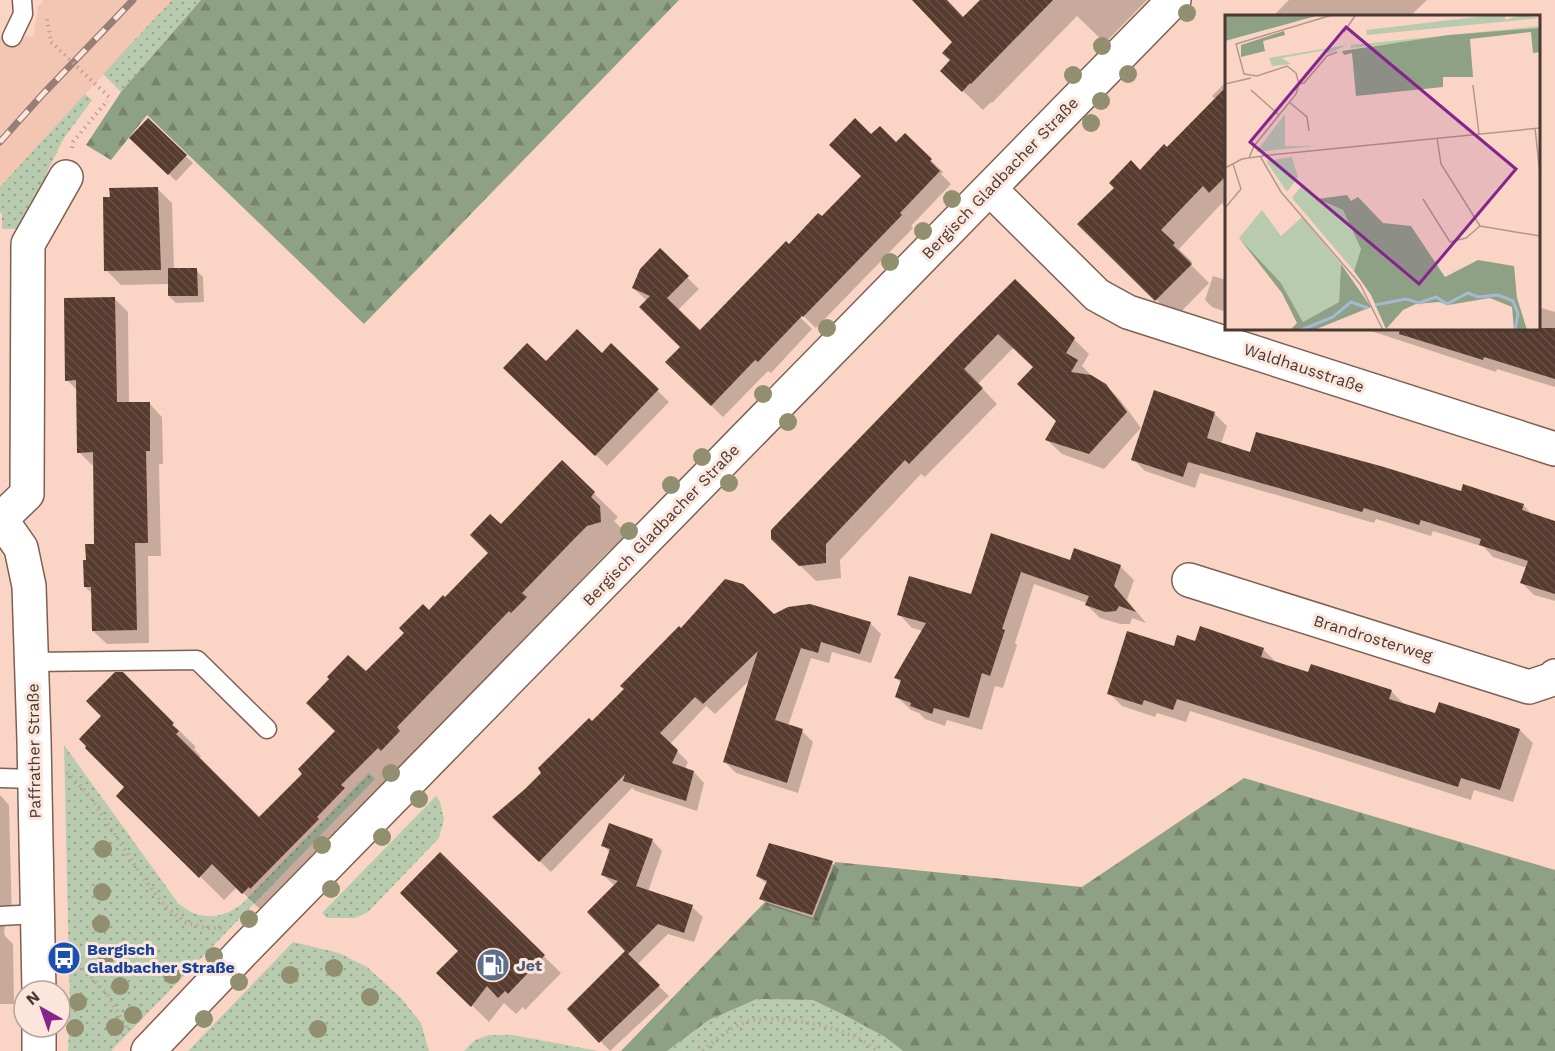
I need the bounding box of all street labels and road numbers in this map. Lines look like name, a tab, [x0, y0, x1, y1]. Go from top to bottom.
street label: Bergisch Gladbacher Straße	[918, 93, 1082, 263]
street label: Waldhausstraße	[1241, 340, 1367, 396]
street label: Bergisch Gladbacher Straße	[579, 440, 743, 610]
street label: Brandrosterweg	[1311, 611, 1435, 665]
street label: Paffrather Straße	[23, 683, 45, 819]

